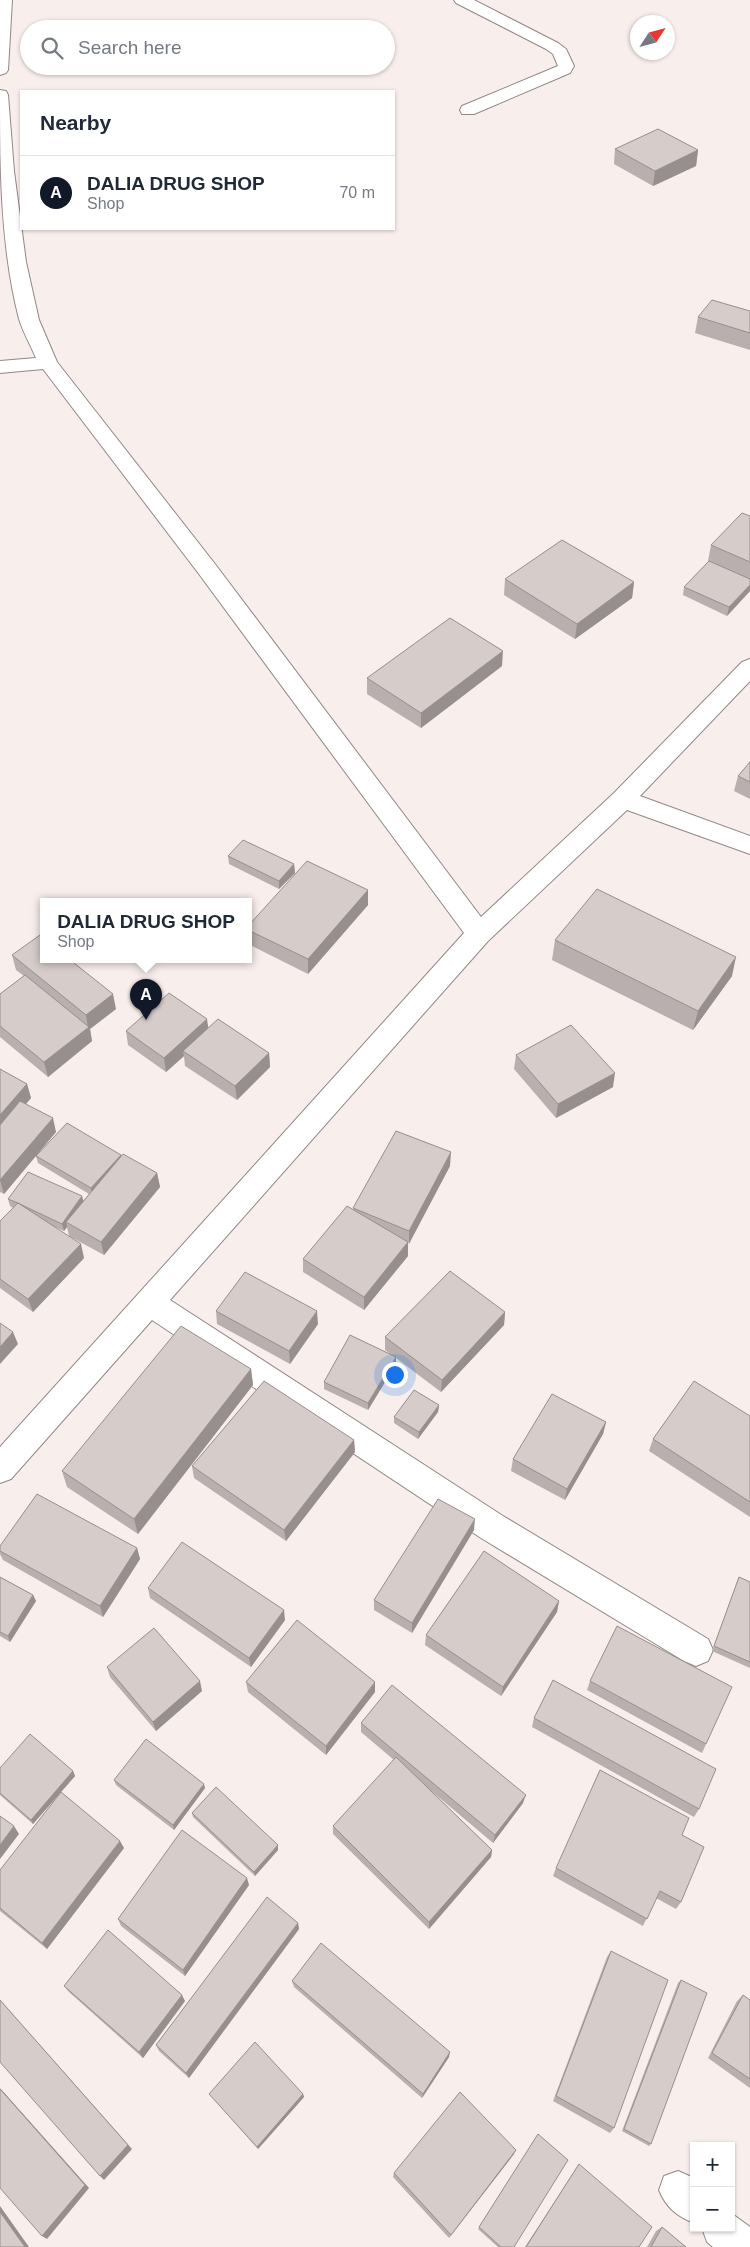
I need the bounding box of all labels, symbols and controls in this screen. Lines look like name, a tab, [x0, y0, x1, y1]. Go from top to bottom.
north arrow	[630, 15, 675, 60]
search box	[20, 20, 395, 75]
icon: search	[38, 34, 66, 62]
text: Search here	[78, 37, 182, 58]
text: Nearby	[40, 111, 111, 134]
text: DALIA DRUG SHOP	[87, 173, 265, 194]
text: A	[50, 184, 62, 201]
text: 70 m	[339, 184, 375, 201]
text: Shop	[87, 195, 124, 212]
popup	[40, 898, 252, 963]
text: DALIA DRUG SHOP	[57, 911, 235, 932]
text: Shop	[57, 933, 95, 950]
pin: A	[130, 979, 162, 1020]
your location	[382, 1362, 408, 1388]
map controls	[690, 2142, 735, 2232]
button: +	[690, 2142, 735, 2187]
button: −	[690, 2187, 735, 2232]

